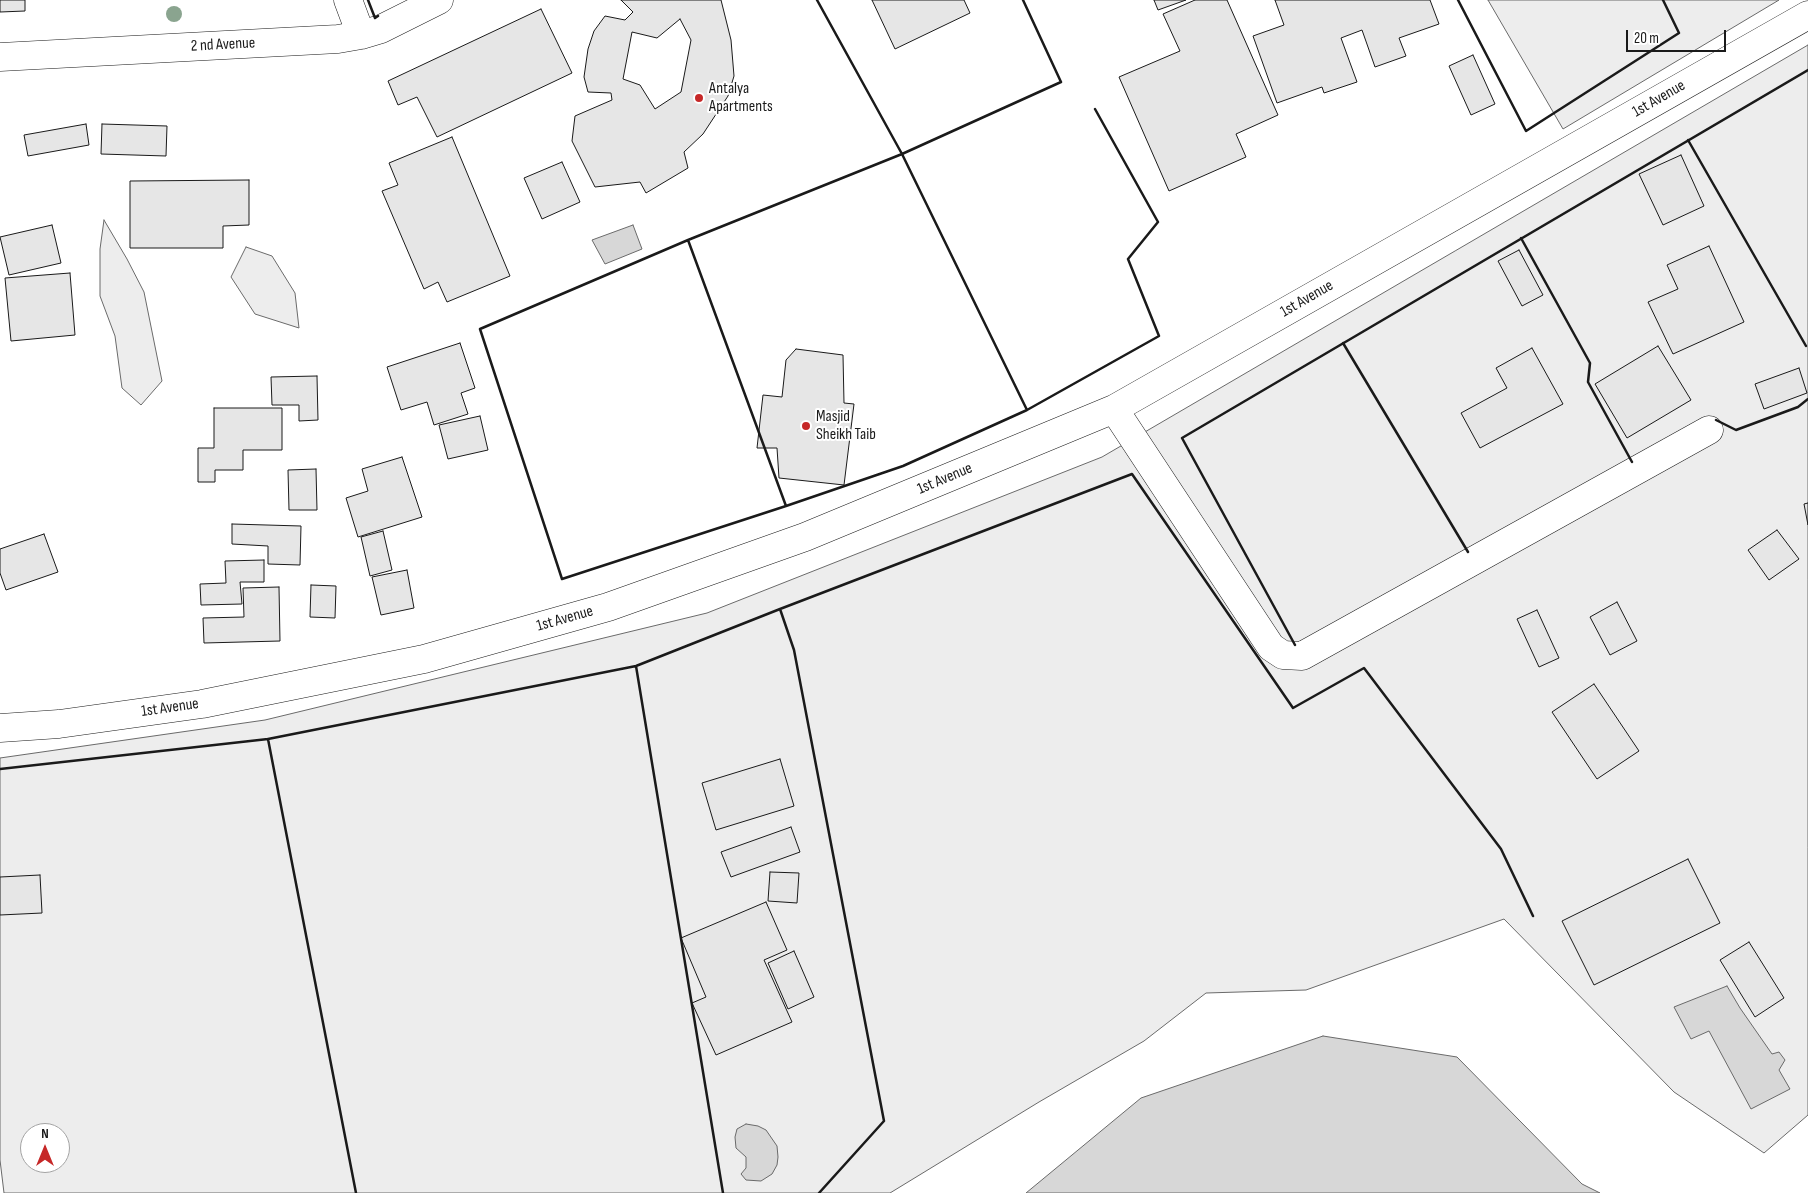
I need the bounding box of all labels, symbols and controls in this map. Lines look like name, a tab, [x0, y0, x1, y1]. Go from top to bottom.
scale bar	[1628, 20, 1728, 52]
text: 20 m	[1634, 29, 1659, 48]
street label: 2 nd Avenue	[190, 34, 256, 56]
street label: 1st Avenue	[1629, 76, 1689, 122]
place label: Antalya Apartments	[709, 79, 773, 117]
marker: Antalya Apartments	[693, 92, 705, 104]
street label: 1st Avenue	[1277, 276, 1337, 322]
place label: Masjid Sheikh Taib	[816, 407, 876, 445]
marker: Masjid Sheikh Taib	[800, 420, 812, 432]
street label: 1st Avenue	[915, 459, 975, 499]
street label: 1st Avenue	[535, 602, 595, 636]
street label: 1st Avenue	[140, 694, 200, 722]
north arrow	[20, 1123, 70, 1173]
text: N	[41, 1125, 49, 1142]

